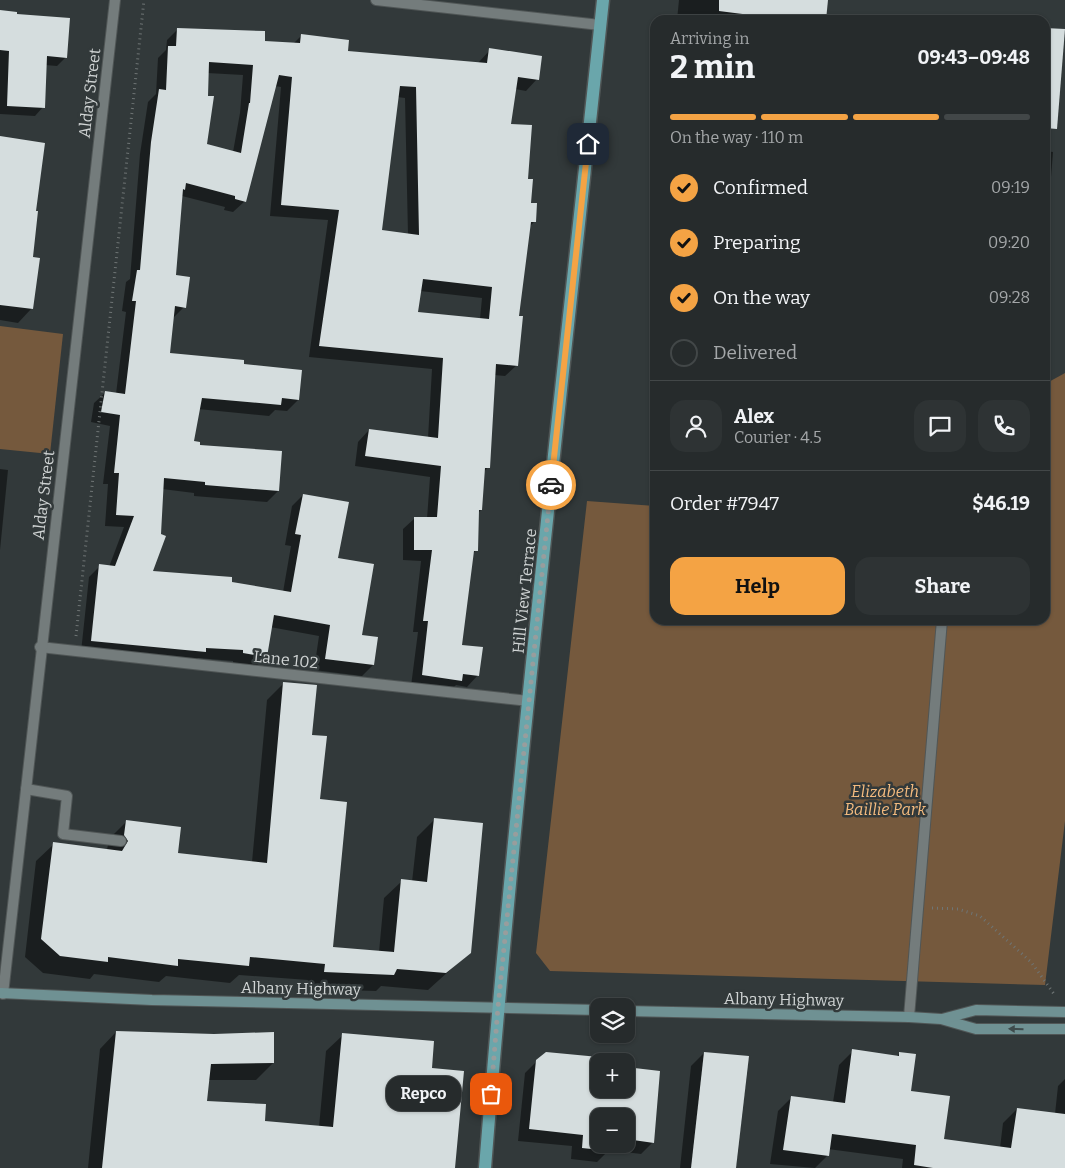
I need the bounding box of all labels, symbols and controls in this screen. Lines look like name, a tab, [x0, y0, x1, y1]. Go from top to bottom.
text: Arriving in	[670, 29, 749, 48]
text: 09:43–09:48	[918, 46, 1030, 69]
street label: Alday Street	[75, 47, 104, 139]
text: 2 min	[670, 48, 755, 86]
pin	[567, 123, 609, 165]
text: On the way · 110 m	[670, 128, 803, 147]
icon: home	[574, 130, 602, 158]
icon: check	[670, 174, 698, 202]
text: Confirmed	[713, 176, 808, 199]
text: 09:19	[991, 178, 1030, 197]
icon: check	[670, 229, 698, 257]
text: Preparing	[713, 231, 801, 254]
text: 09:20	[988, 233, 1030, 252]
icon: check	[670, 284, 698, 312]
text: On the way	[713, 286, 810, 309]
text: 09:28	[989, 288, 1030, 307]
text: Delivered	[713, 341, 797, 364]
button: person	[670, 400, 722, 452]
button: chat	[914, 400, 966, 452]
button: phone	[978, 400, 1030, 452]
text: Alex	[734, 405, 774, 428]
text: Courier · 4.5	[734, 428, 822, 447]
street label: Alday Street	[29, 449, 58, 541]
courier	[526, 460, 576, 510]
icon: car	[537, 471, 565, 499]
text: Order #7947	[670, 492, 779, 515]
text: $46.19	[972, 492, 1030, 515]
street label: Hill View Terrace	[508, 528, 541, 655]
button: Help	[670, 557, 845, 615]
button: Share	[855, 557, 1030, 615]
street label: Lane 102	[253, 647, 319, 672]
park label: Elizabeth Baillie Park	[844, 782, 926, 819]
street label: Albany Highway	[241, 978, 362, 999]
street label: Albany Highway	[724, 989, 845, 1010]
map controls	[590, 998, 635, 1153]
button: layers	[590, 998, 635, 1043]
one-way arrow	[1008, 1025, 1024, 1033]
button: +	[590, 1053, 635, 1098]
pin	[470, 1073, 512, 1115]
callout: Repco	[386, 1076, 461, 1112]
icon: bag	[477, 1080, 505, 1108]
text: Repco	[400, 1084, 447, 1103]
button: −	[590, 1108, 635, 1153]

